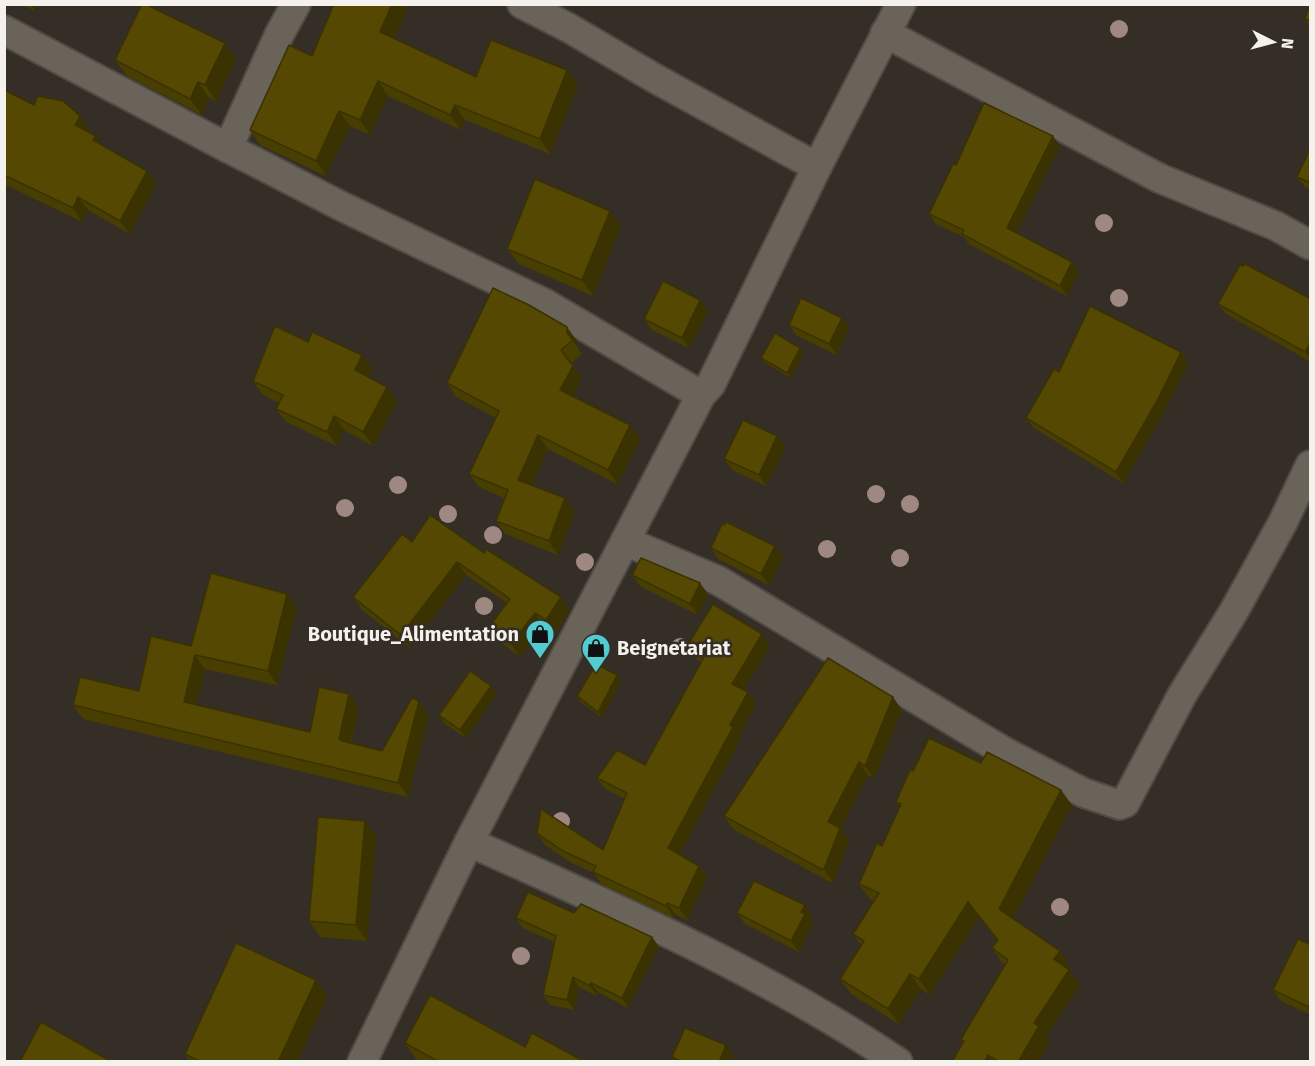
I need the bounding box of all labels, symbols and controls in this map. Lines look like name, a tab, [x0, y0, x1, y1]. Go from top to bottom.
north arrow	[1243, 12, 1303, 72]
text: N	[1277, 37, 1297, 50]
shop icon: Boutique_Alimentation	[524, 618, 556, 660]
place label: Boutique_Alimentation	[308, 622, 519, 646]
shop icon: Beignetariat	[580, 632, 612, 674]
place label: Beignetariat	[617, 636, 731, 660]

